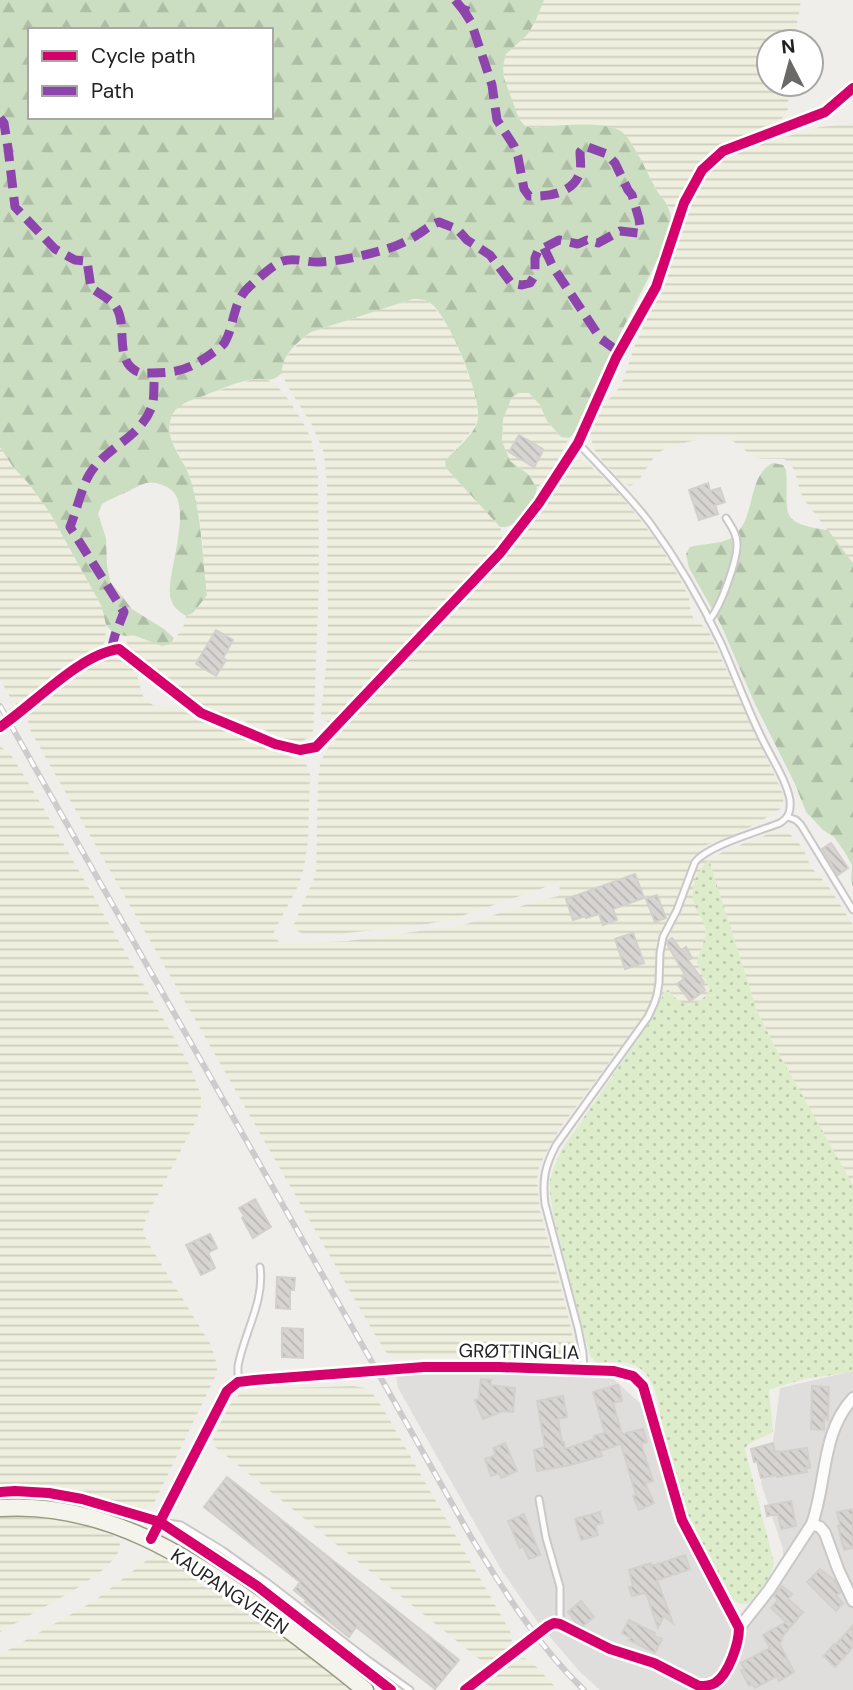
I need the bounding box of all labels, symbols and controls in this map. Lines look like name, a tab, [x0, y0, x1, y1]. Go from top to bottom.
legend	[28, 28, 273, 119]
north arrow	[755, 28, 825, 98]
text: N	[780, 33, 796, 60]
text: Cycle path	[91, 42, 196, 70]
text: Path	[91, 77, 134, 105]
street label: GRØTTINGLIA	[458, 1338, 580, 1365]
street label: KAUPANGVEIEN	[166, 1543, 293, 1640]

